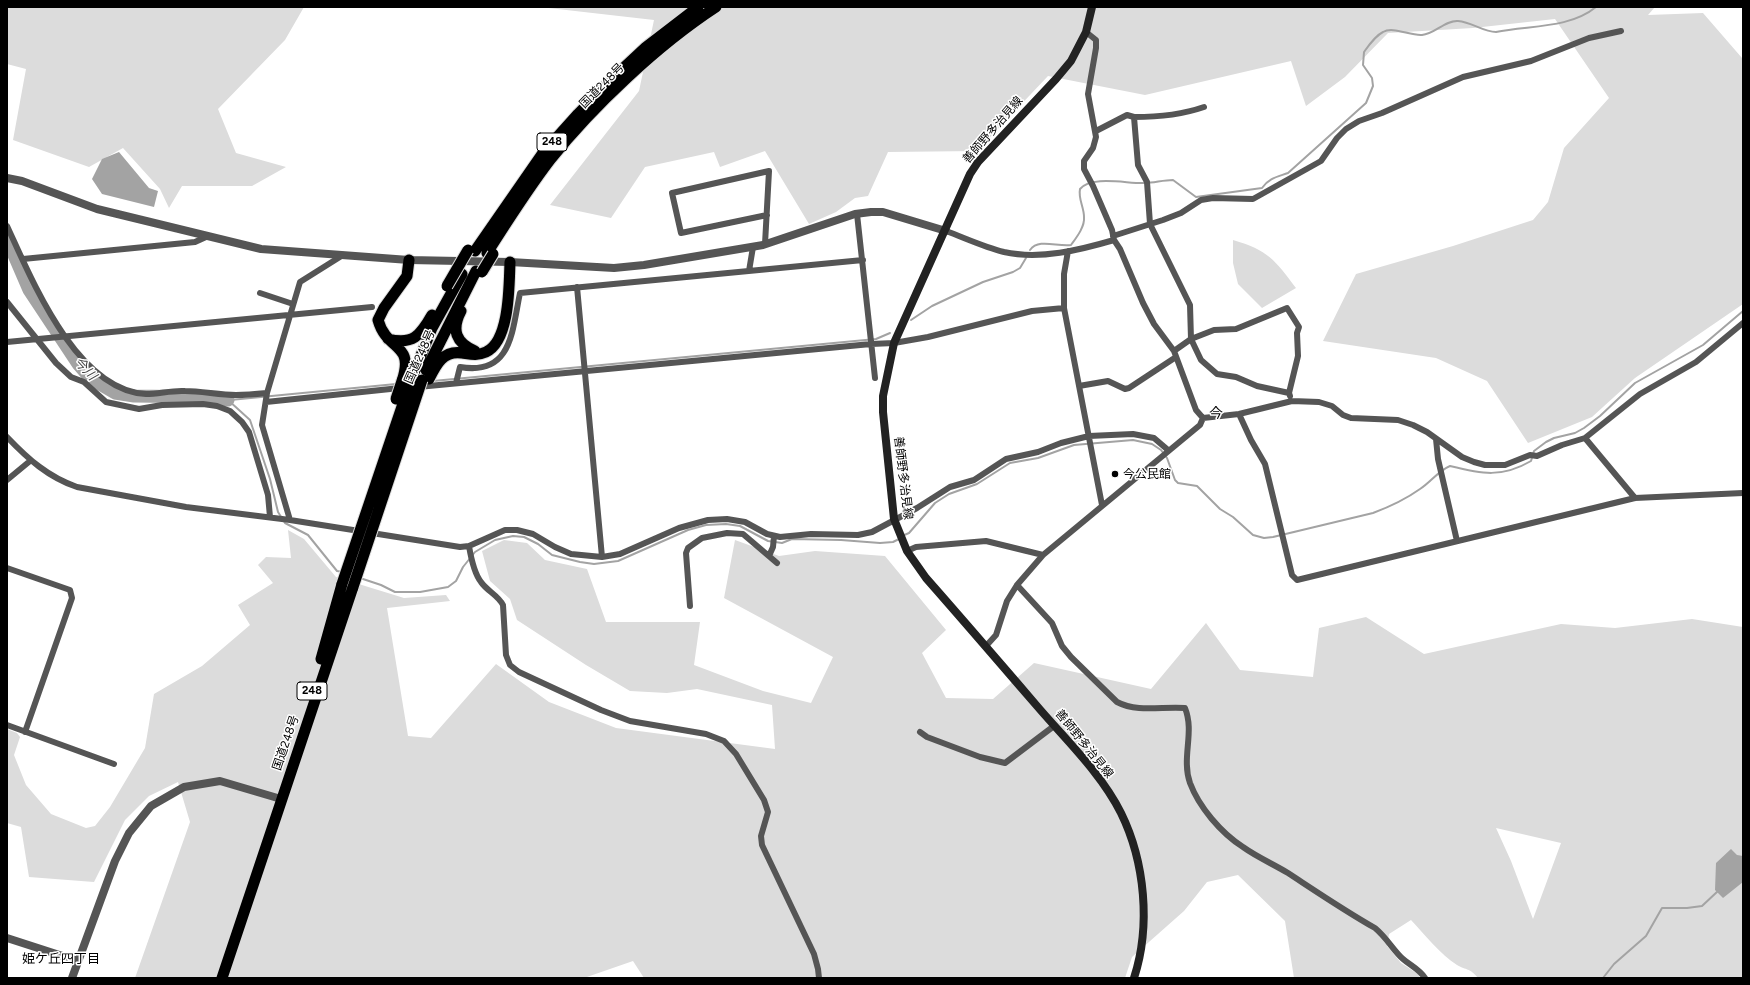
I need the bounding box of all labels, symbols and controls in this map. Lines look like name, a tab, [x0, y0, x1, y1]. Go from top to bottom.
street label: 国道248号	[577, 61, 627, 111]
street label: 善師野多治見線	[960, 94, 1026, 166]
road number: 248	[537, 133, 567, 151]
street label: 国道248号	[402, 328, 438, 386]
water label: 今川	[70, 354, 100, 384]
district label: 今	[1209, 406, 1223, 422]
street label: 善師野多治見線	[891, 435, 915, 521]
place label: 今公民館	[1123, 467, 1171, 481]
marker: 今公民館	[1110, 469, 1120, 479]
road number: 248	[297, 682, 327, 700]
street label: 善師野多治見線	[1052, 707, 1116, 781]
street label: 国道248号	[270, 713, 302, 773]
district label: 姫ケ丘四丁目	[22, 951, 100, 967]

